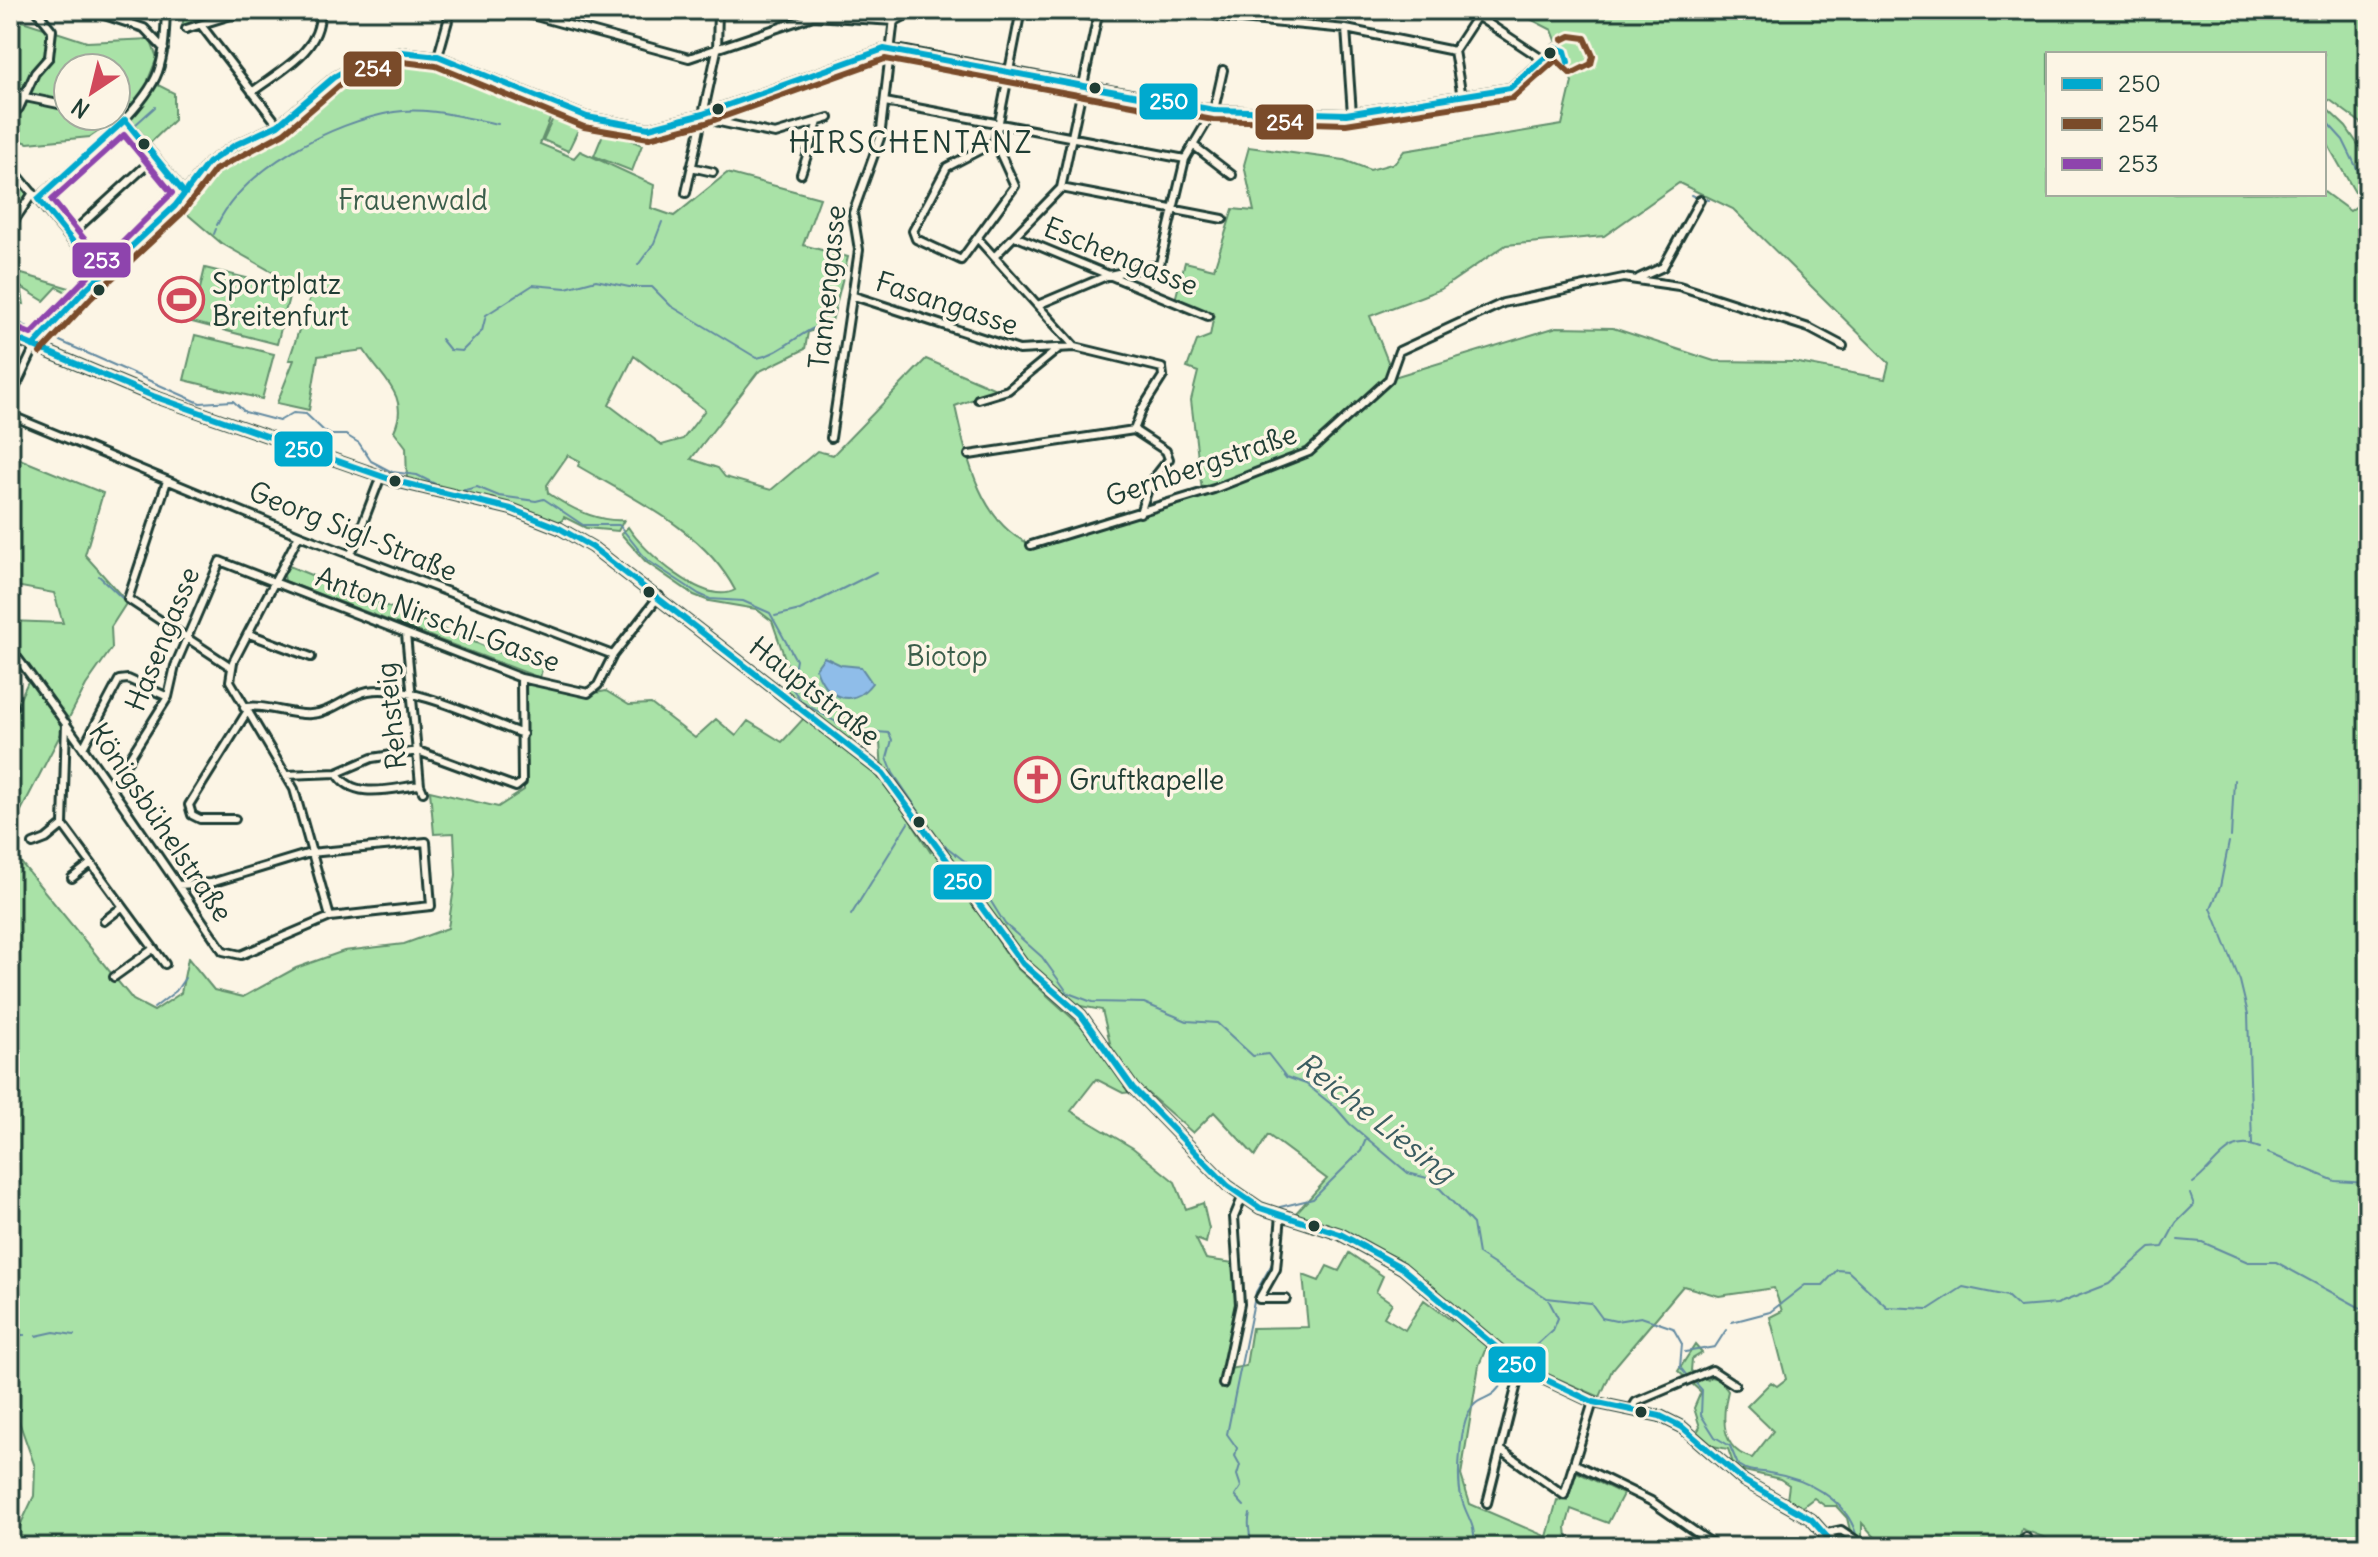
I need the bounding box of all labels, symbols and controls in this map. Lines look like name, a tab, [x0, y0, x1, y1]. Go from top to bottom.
unlabelled marker	[1542, 45, 1558, 61]
line badge: 254	[342, 50, 403, 88]
north arrow	[52, 52, 132, 132]
legend	[2046, 52, 2326, 196]
text: 254	[354, 54, 392, 82]
text: 250	[2118, 68, 2161, 98]
unlabelled marker	[1087, 80, 1103, 96]
line badge: 250	[1138, 82, 1199, 121]
text: 250	[1149, 87, 1189, 115]
text: N	[66, 93, 95, 124]
unlabelled marker	[710, 101, 726, 117]
line badge: 254	[1254, 103, 1315, 141]
text: 254	[1266, 108, 1304, 136]
text: 254	[2118, 108, 2159, 138]
district label: HIRSCHENTANZ	[788, 123, 1034, 161]
unlabelled marker	[136, 136, 152, 152]
text: 253	[2118, 148, 2159, 178]
park label: Frauenwald	[338, 182, 488, 218]
street label: Tannengasse	[800, 203, 854, 371]
street label: Eschengasse	[1039, 209, 1203, 303]
line badge: 253	[71, 241, 132, 279]
text: 253	[83, 246, 121, 274]
street label: Fasangasse	[871, 263, 1023, 343]
place label: Sportplatz Breitenfurt	[212, 266, 349, 334]
sports icon: Sportplatz Breitenfurt	[157, 276, 205, 324]
unlabelled marker	[91, 282, 107, 298]
street label: Gernbergstraße	[1101, 415, 1301, 515]
line badge: 250	[273, 430, 334, 468]
text: 250	[284, 435, 324, 463]
street label: Georg Sigl-Straße	[244, 473, 462, 589]
unlabelled marker	[387, 473, 403, 489]
street label: Anton Nirschl-Gasse	[311, 558, 565, 680]
street label: Hasengasse	[117, 562, 207, 716]
unlabelled marker	[641, 584, 657, 600]
street label: Hauptstraße	[742, 628, 888, 754]
park label: Biotop	[906, 638, 988, 674]
street label: Rehsteig	[367, 661, 415, 771]
street label: Königsbühelstraße	[81, 716, 241, 928]
church icon: Gruftkapelle	[1014, 756, 1062, 804]
place label: Gruftkapelle	[1069, 762, 1224, 798]
unlabelled marker	[911, 814, 927, 830]
line badge: 250	[932, 863, 993, 901]
text: 250	[943, 867, 983, 895]
water label: Reiche Liesing	[1289, 1043, 1465, 1192]
unlabelled marker	[1306, 1218, 1322, 1234]
line badge: 250	[1487, 1345, 1547, 1384]
text: 250	[1497, 1350, 1537, 1378]
unlabelled marker	[1633, 1404, 1649, 1420]

